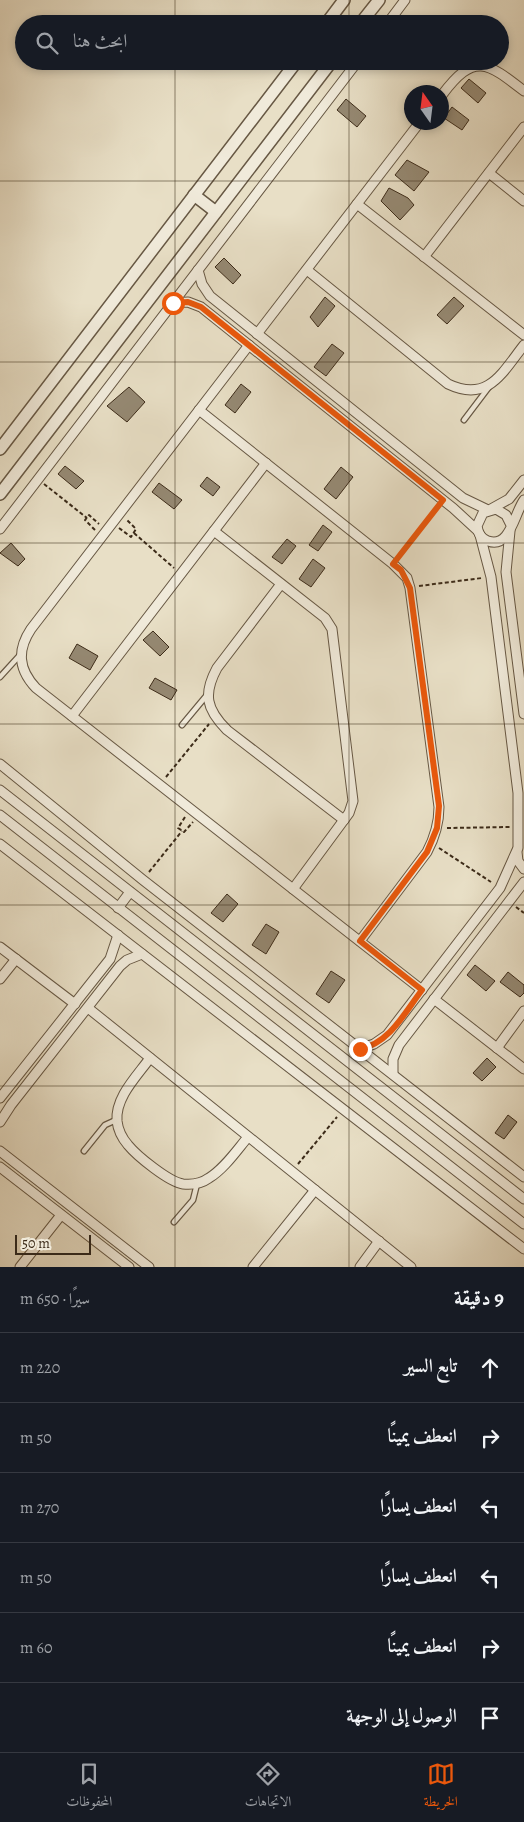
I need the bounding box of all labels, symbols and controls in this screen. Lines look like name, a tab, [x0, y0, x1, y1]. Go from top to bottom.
search box	[15, 15, 509, 70]
text: ابحث هنا	[73, 28, 127, 54]
icon: search	[33, 29, 61, 57]
north arrow	[404, 85, 449, 130]
route start	[162, 292, 185, 315]
route end	[349, 1038, 372, 1061]
scale bar	[15, 1232, 91, 1255]
text: 50 m	[22, 1234, 50, 1253]
text: 9 دقيقة	[454, 1284, 504, 1312]
text: سيرًا · 650 m	[20, 1288, 90, 1310]
text: تابع السير	[404, 1353, 457, 1379]
icon: ahead	[476, 1354, 504, 1382]
text: 220 m	[20, 1357, 60, 1379]
text: انعطف يمينًا	[387, 1423, 457, 1449]
icon: right	[476, 1424, 504, 1452]
text: 50 m	[20, 1427, 52, 1449]
text: انعطف يسارًا	[380, 1493, 457, 1519]
icon: left	[476, 1494, 504, 1522]
text: 270 m	[20, 1497, 59, 1519]
text: انعطف يسارًا	[380, 1563, 457, 1589]
icon: left	[476, 1564, 504, 1592]
text: 50 m	[20, 1567, 52, 1589]
text: انعطف يمينًا	[387, 1633, 457, 1659]
icon: right	[476, 1634, 504, 1662]
text: 60 m	[20, 1637, 52, 1659]
text: الوصول إلى الوجهة	[346, 1703, 457, 1729]
icon: arrive	[476, 1704, 504, 1732]
tab: المحفوظات	[66, 1760, 112, 1815]
tab: الاتجاهات	[245, 1760, 291, 1815]
tab: الخريطة	[424, 1760, 458, 1815]

